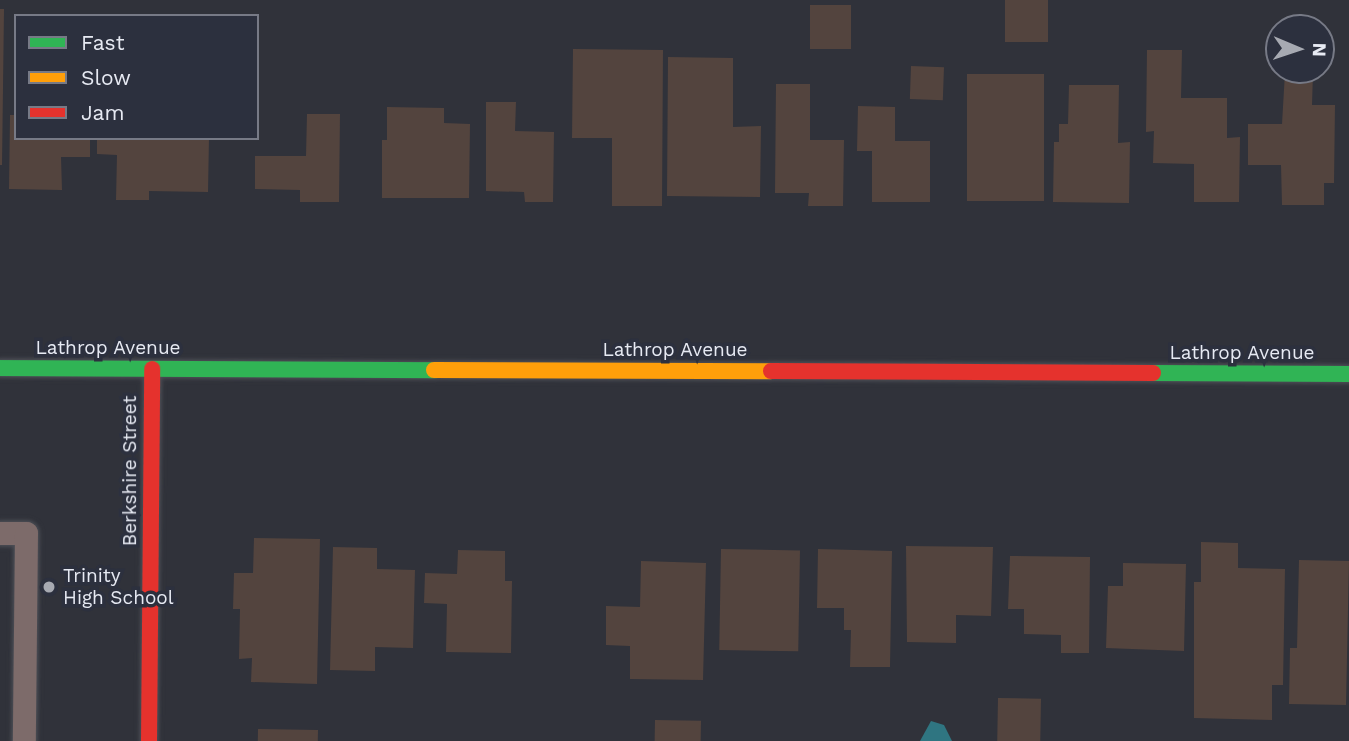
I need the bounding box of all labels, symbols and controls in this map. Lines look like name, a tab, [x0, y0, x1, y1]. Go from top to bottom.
legend	[14, 14, 259, 140]
north arrow	[1265, 14, 1335, 84]
text: Fast	[81, 30, 125, 55]
text: N	[1308, 42, 1331, 57]
text: Slow	[81, 65, 131, 90]
text: Jam	[81, 100, 124, 125]
street label: Lathrop Avenue	[35, 337, 181, 359]
street label: Lathrop Avenue	[602, 339, 748, 361]
street label: Lathrop Avenue	[1169, 342, 1315, 364]
street label: Berkshire Street	[119, 396, 141, 546]
place label: Trinity High School	[63, 565, 174, 609]
marker: Trinity High School	[41, 579, 57, 595]

